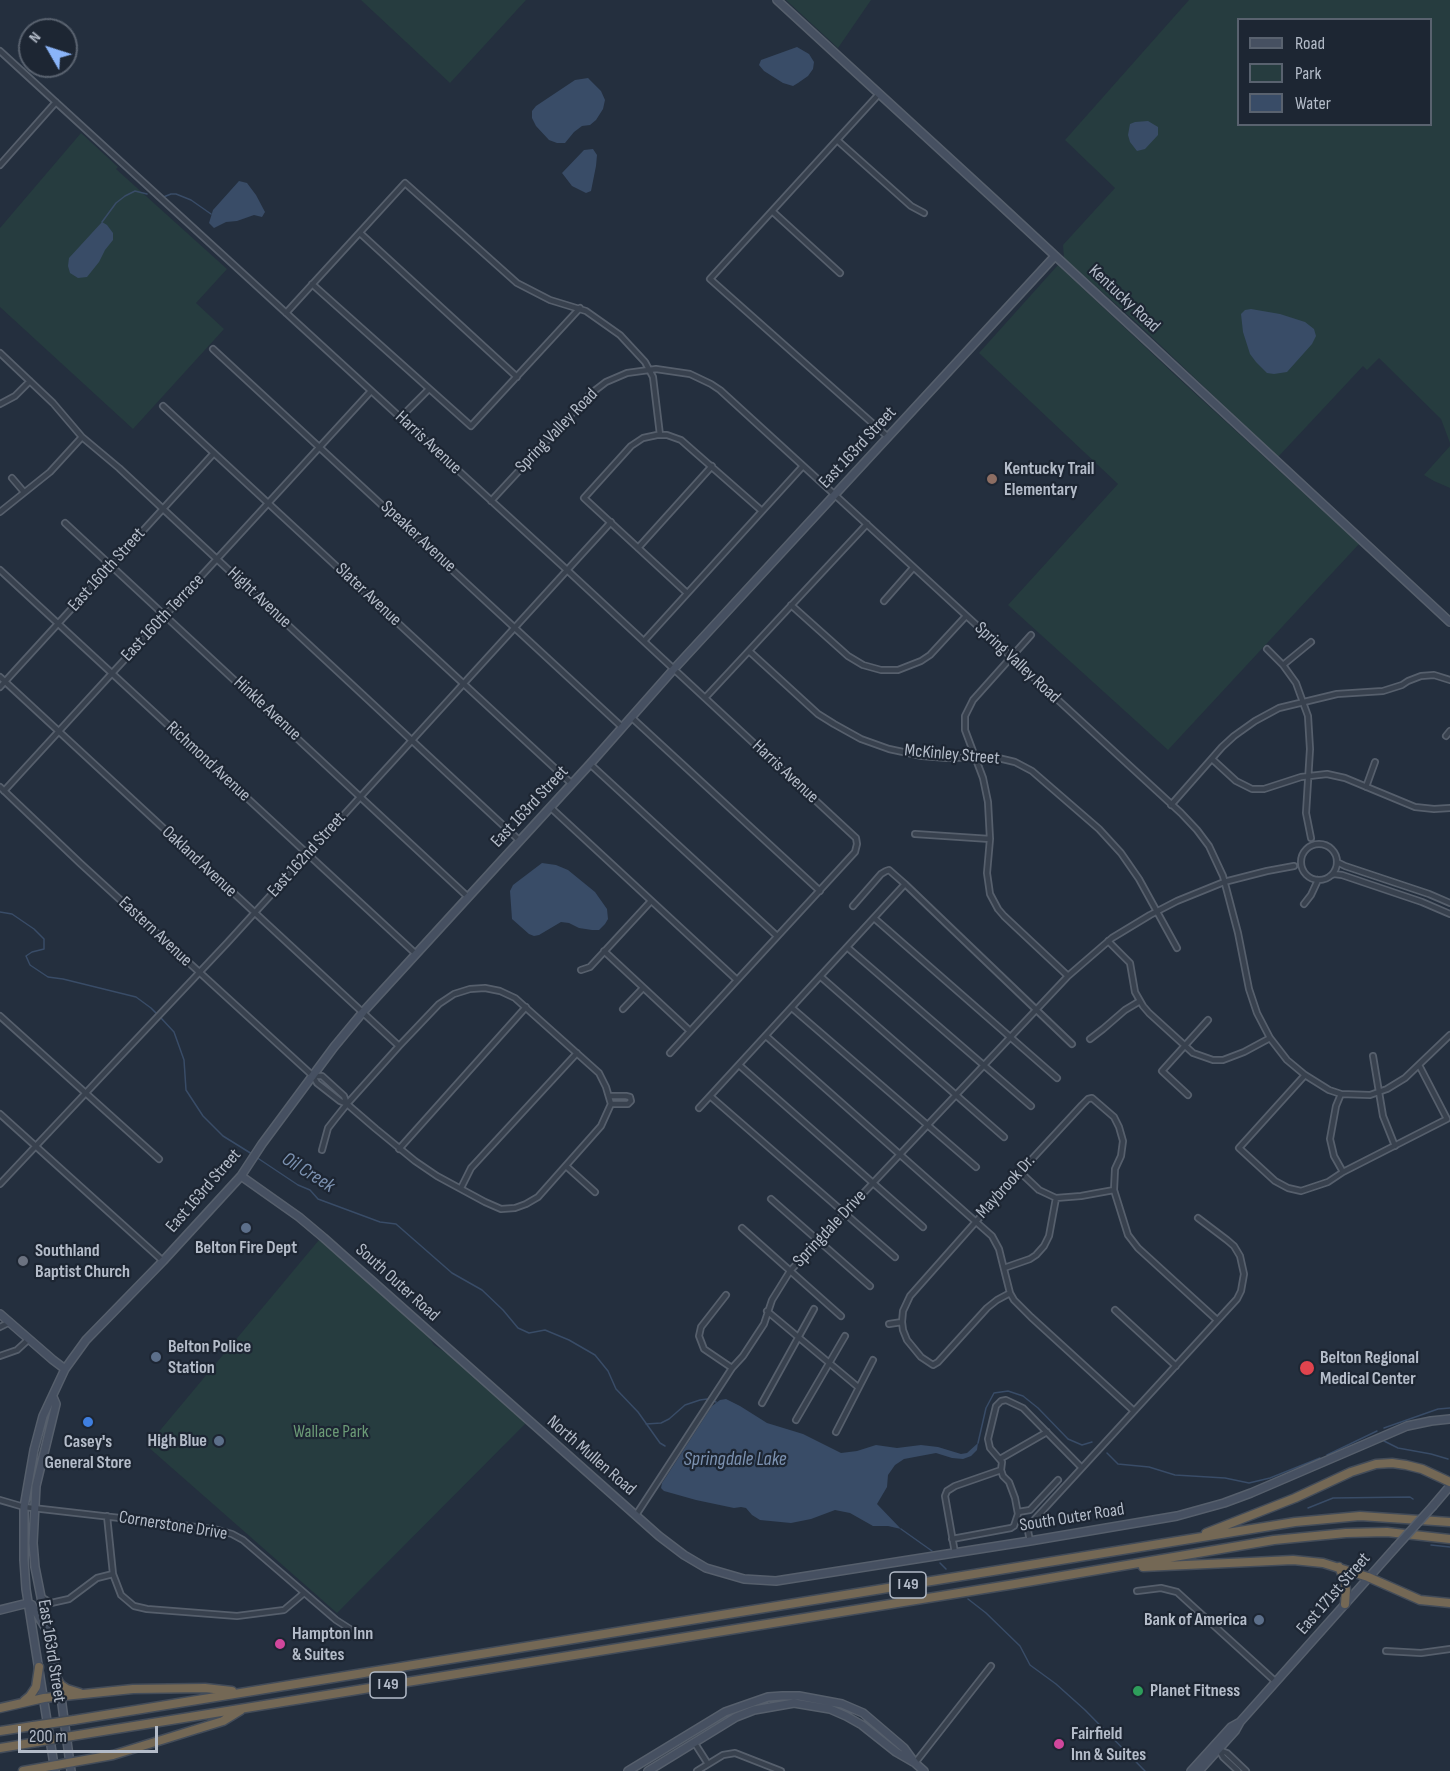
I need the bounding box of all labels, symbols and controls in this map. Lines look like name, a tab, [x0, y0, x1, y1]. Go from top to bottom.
north arrow	[18, 18, 78, 78]
legend	[1237, 18, 1432, 126]
text: N	[25, 28, 45, 47]
text: Road	[1295, 33, 1325, 54]
text: Park	[1295, 63, 1321, 84]
text: Water	[1295, 93, 1331, 114]
street label: Kentucky Road	[1084, 260, 1164, 338]
street label: Spring Valley Road	[511, 384, 603, 478]
street label: East 163rd Street	[815, 403, 901, 493]
street label: Harris Avenue	[390, 407, 466, 479]
place label: Kentucky Trail Elementary	[1004, 458, 1094, 500]
marker: Kentucky Trail Elementary	[985, 472, 999, 486]
street label: Speaker Avenue	[376, 497, 460, 577]
street label: East 160th Street	[64, 524, 150, 616]
street label: Slater Avenue	[330, 559, 406, 631]
street label: Hight Avenue	[222, 563, 296, 633]
street label: East 160th Terrace	[117, 570, 209, 666]
street label: Spring Valley Road	[970, 618, 1064, 708]
street label: Hinkle Avenue	[229, 672, 305, 746]
street label: Richmond Avenue	[161, 717, 255, 807]
street label: Harris Avenue	[747, 736, 823, 808]
street label: McKinley Street	[904, 740, 1000, 770]
street label: East 163rd Street	[487, 762, 573, 852]
street label: East 162nd Street	[263, 808, 351, 902]
street label: Oakland Avenue	[157, 822, 241, 902]
street label: Eastern Avenue	[114, 892, 196, 972]
street label: East 163rd Street	[162, 1145, 246, 1237]
water label: Oil Creek	[277, 1147, 339, 1199]
street label: Maybrook Dr.	[972, 1151, 1040, 1223]
street label: Springdale Drive	[789, 1186, 871, 1272]
marker: Belton Fire Dept	[239, 1221, 253, 1235]
place label: Belton Fire Dept	[195, 1237, 297, 1259]
place label: Southland Baptist Church	[35, 1240, 130, 1282]
street label: South Outer Road	[350, 1240, 444, 1326]
marker: Southland Baptist Church	[16, 1254, 30, 1268]
place label: Belton Police Station	[168, 1336, 251, 1378]
place label: Belton Regional Medical Center	[1320, 1347, 1419, 1390]
marker: Belton Police Station	[149, 1350, 163, 1364]
marker: Belton Regional Medical Center	[1298, 1359, 1316, 1377]
street label: North Mullen Road	[542, 1412, 640, 1500]
marker: Casey's General Store	[81, 1415, 95, 1429]
park label: Wallace Park	[293, 1421, 369, 1443]
place label: High Blue	[148, 1430, 207, 1452]
place label: Casey's General Store	[45, 1431, 131, 1474]
marker: High Blue	[212, 1434, 226, 1448]
water label: Springdale Lake	[683, 1448, 787, 1472]
street label: South Outer Road	[1018, 1499, 1126, 1537]
street label: Cornerstone Drive	[117, 1507, 229, 1545]
street label: East 171st Street	[1293, 1549, 1375, 1639]
road number: I 49	[890, 1572, 926, 1598]
street label: East 163rd Street	[32, 1598, 70, 1704]
place label: Bank of America	[1144, 1609, 1247, 1631]
marker: Bank of America	[1252, 1613, 1266, 1627]
place label: Hampton Inn & Suites	[292, 1623, 373, 1666]
marker: Hampton Inn & Suites	[273, 1637, 287, 1651]
road number: I 49	[370, 1672, 406, 1698]
place label: Planet Fitness	[1150, 1680, 1240, 1702]
marker: Planet Fitness	[1131, 1684, 1145, 1698]
scale bar	[21, 1714, 160, 1752]
place label: Fairfield Inn & Suites	[1071, 1723, 1146, 1766]
text: 200 m	[29, 1726, 67, 1747]
marker: Fairfield Inn & Suites	[1052, 1737, 1066, 1751]

